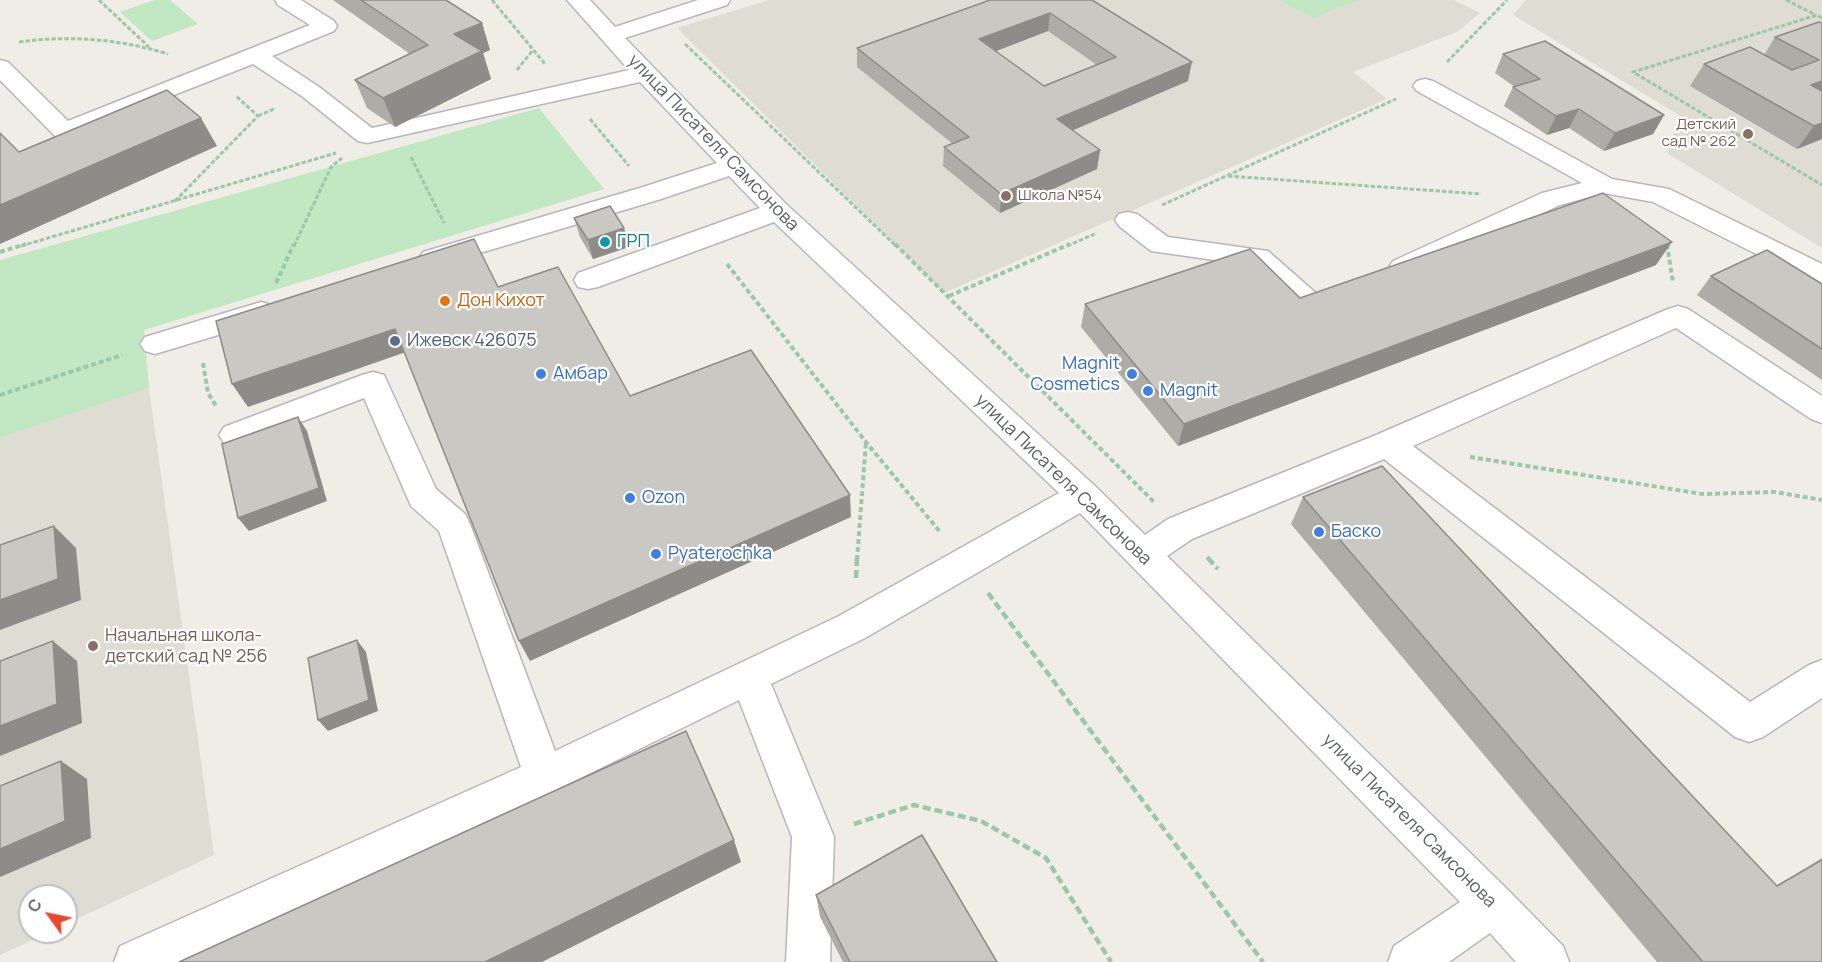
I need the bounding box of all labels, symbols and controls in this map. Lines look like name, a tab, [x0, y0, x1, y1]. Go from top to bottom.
street label: улица Писателя Самсонова	[623, 50, 803, 236]
place label: Детский сад № 262	[1661, 116, 1736, 151]
marker: Детский сад № 262	[1741, 127, 1755, 141]
place label: Школа №54	[1018, 187, 1102, 205]
marker: Школа №54	[999, 189, 1013, 203]
place label: ГРП	[617, 231, 650, 253]
marker: ГРП	[598, 235, 612, 249]
place label: Дон Кихот	[457, 290, 545, 312]
marker: Дон Кихот	[438, 294, 452, 308]
place label: Ижевск 426075	[407, 330, 537, 352]
marker: Ижевск 426075	[388, 334, 402, 348]
place label: Magnit Cosmetics	[1031, 353, 1120, 395]
place label: Амбар	[553, 363, 608, 385]
marker: Амбар	[534, 367, 548, 381]
marker: Magnit Cosmetics	[1125, 367, 1139, 381]
place label: Magnit	[1160, 380, 1218, 402]
marker: Magnit	[1141, 384, 1155, 398]
street label: улица Писателя Самсонова	[970, 390, 1156, 570]
place label: Ozon	[642, 487, 685, 509]
marker: Ozon	[623, 491, 637, 505]
place label: Баско	[1331, 521, 1381, 543]
marker: Баско	[1312, 525, 1326, 539]
place label: Pyaterochka	[668, 543, 772, 565]
marker: Pyaterochka	[649, 547, 663, 561]
place label: Начальная школа- детский сад № 256	[105, 625, 268, 668]
marker: Начальная школа- детский сад № 256	[86, 639, 100, 653]
street label: улица Писателя Самсонова	[1318, 730, 1500, 912]
north arrow	[18, 884, 78, 944]
text: С	[22, 894, 47, 916]

